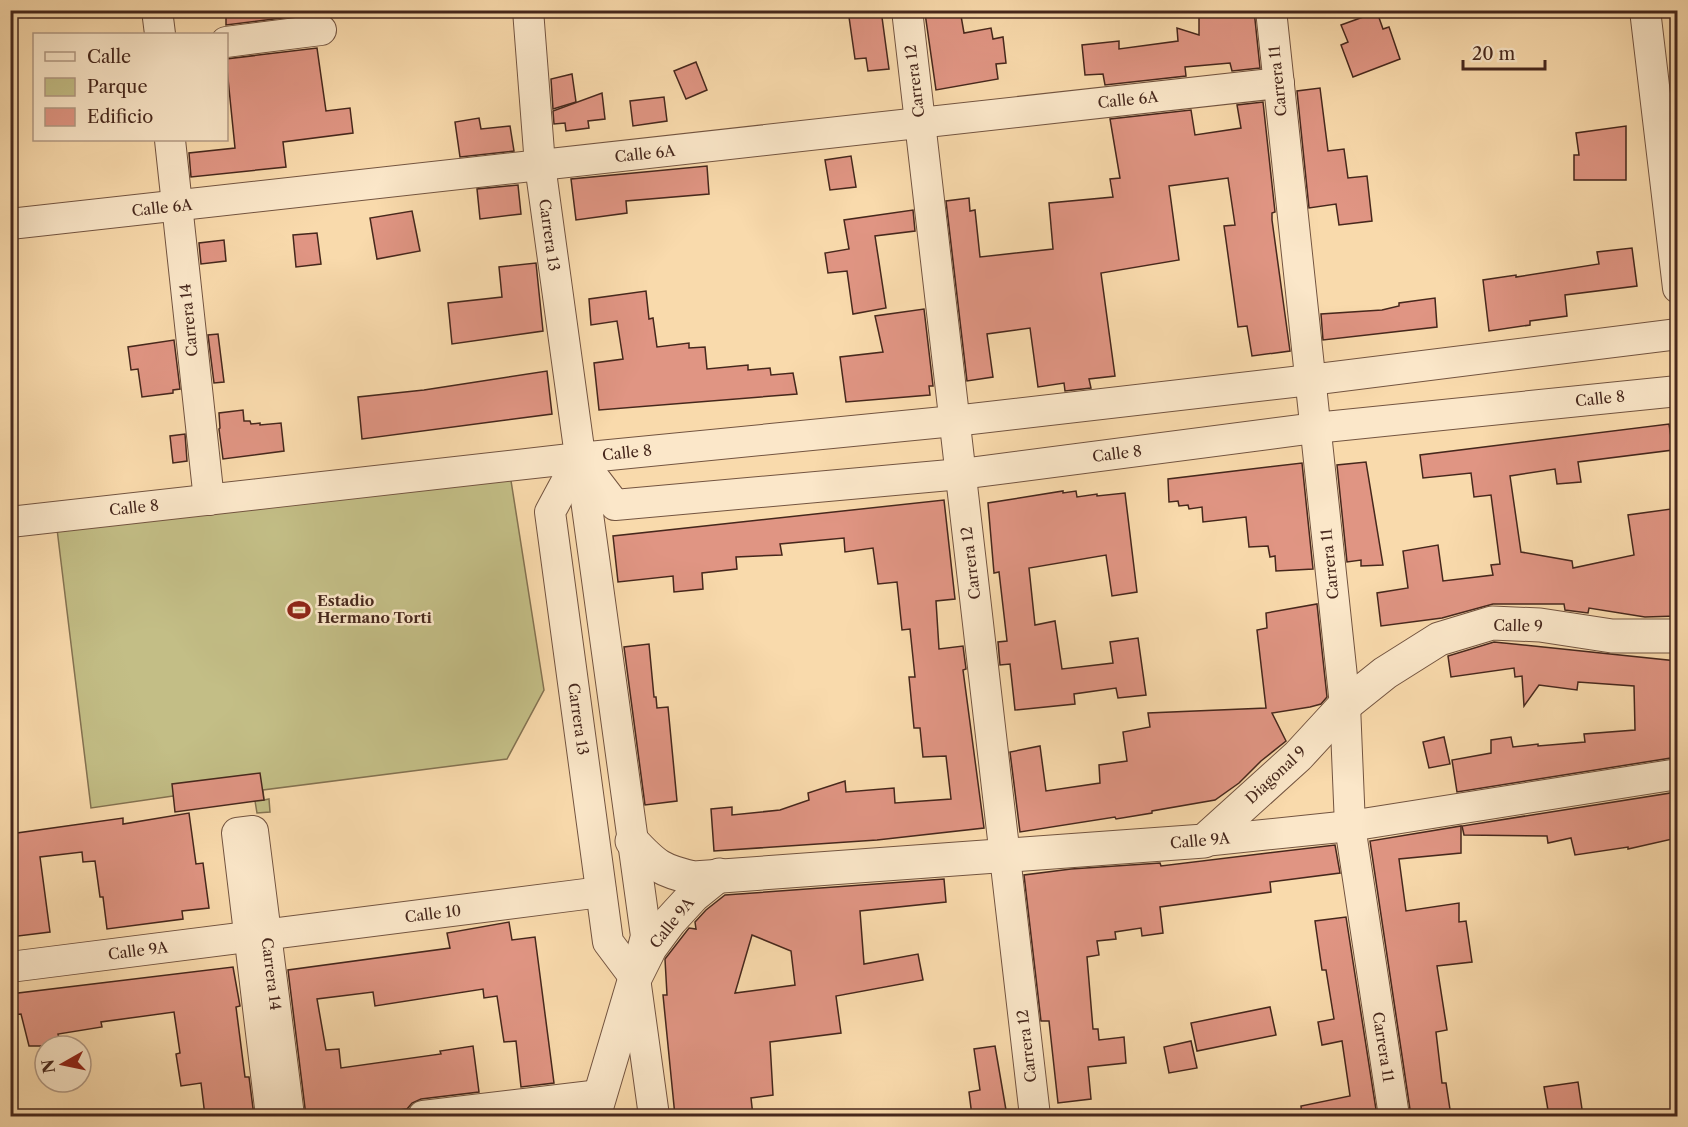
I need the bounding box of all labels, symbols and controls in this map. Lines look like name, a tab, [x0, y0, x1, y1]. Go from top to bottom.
legend	[33, 33, 228, 141]
scale bar	[1463, 33, 1546, 71]
text: 20 m	[1472, 43, 1516, 65]
street label: Carrera 12	[901, 44, 928, 119]
street label: Carrera 11	[1264, 44, 1291, 117]
text: Calle	[87, 46, 131, 68]
text: Parque	[87, 76, 148, 98]
street label: Calle 6A	[1097, 87, 1160, 112]
text: Edificio	[87, 106, 153, 128]
street label: Calle 6A	[614, 141, 677, 166]
street label: Calle 6A	[131, 195, 194, 220]
street label: Carrera 13	[535, 198, 564, 272]
street label: Carrera 14	[175, 283, 202, 357]
street label: Calle 8	[1574, 386, 1626, 411]
street label: Calle 8	[601, 440, 653, 465]
street label: Calle 8	[1091, 441, 1143, 466]
street label: Calle 8	[108, 495, 160, 520]
street label: Carrera 12	[957, 526, 984, 601]
street label: Carrera 11	[1316, 527, 1343, 600]
place label: Estadio Hermano Torti	[317, 591, 433, 627]
sports icon: Estadio Hermano Torti	[286, 597, 312, 623]
street label: Calle 9	[1493, 616, 1543, 635]
street label: Carrera 13	[564, 682, 593, 756]
street label: Diagonal 9	[1241, 742, 1310, 808]
street label: Calle 9A	[1169, 828, 1232, 853]
street label: Calle 9A	[645, 893, 698, 952]
street label: Calle 10	[404, 901, 462, 926]
street label: Carrera 14	[258, 936, 285, 1011]
street label: Calle 9A	[107, 937, 170, 964]
street label: Carrera 12	[1013, 1009, 1040, 1084]
street label: Carrera 11	[1369, 1010, 1399, 1084]
north arrow	[33, 1034, 93, 1094]
text: N	[37, 1058, 59, 1075]

